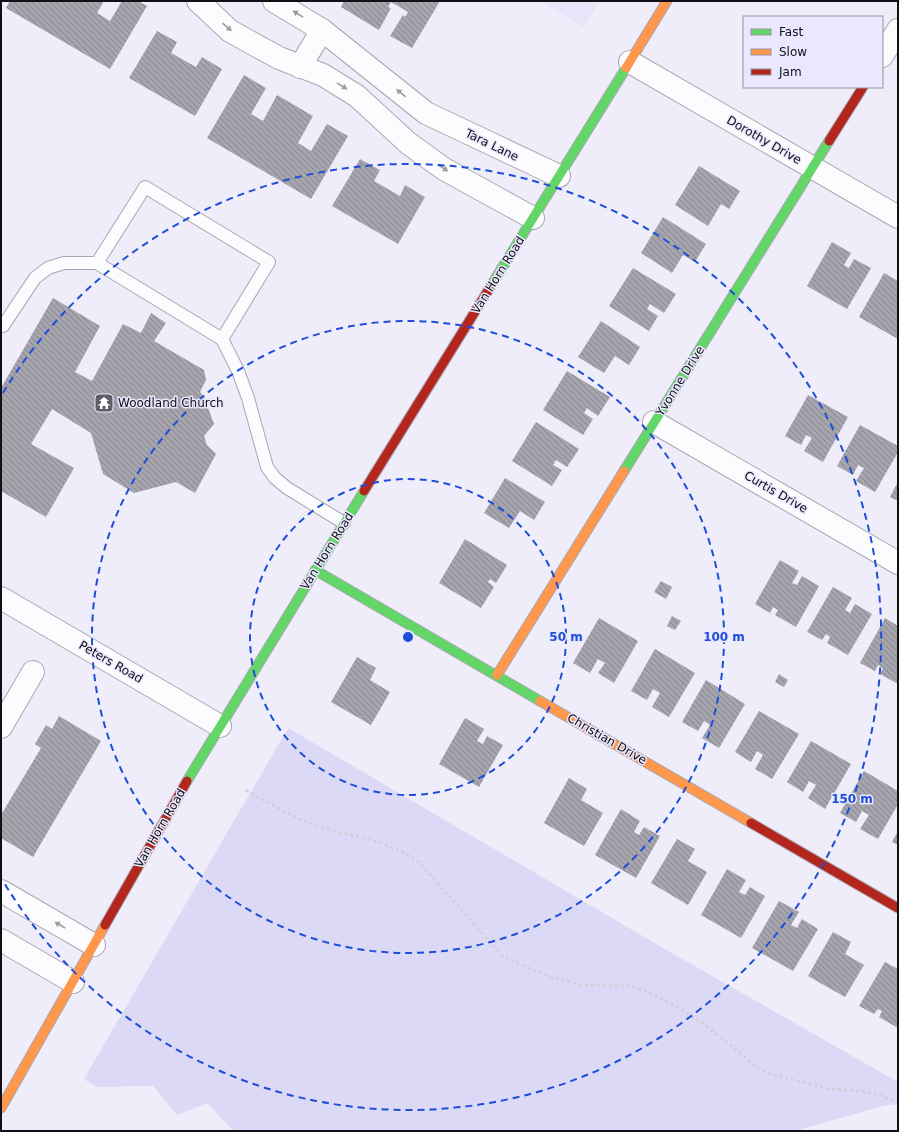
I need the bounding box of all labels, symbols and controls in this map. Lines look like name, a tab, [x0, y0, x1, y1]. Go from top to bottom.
one-way arrow	[292, 11, 304, 18]
legend	[743, 16, 883, 88]
one-way arrow	[221, 23, 232, 32]
text: Fast	[779, 25, 803, 39]
text: Slow	[779, 45, 807, 59]
text: Jam	[778, 65, 802, 79]
one-way arrow	[336, 83, 348, 90]
one-way arrow	[396, 89, 407, 97]
street label: Dorothy Drive	[724, 113, 804, 167]
street label: Tara Lane	[462, 126, 521, 164]
one-way arrow	[437, 164, 449, 171]
street label: Van Horn Road	[469, 234, 527, 316]
street label: Yvonne Drive	[652, 343, 707, 420]
temple icon: Woodland Church	[93, 392, 115, 414]
place label: Woodland Church	[118, 396, 224, 410]
street label: Curtis Drive	[742, 468, 810, 516]
street label: Van Horn Road	[298, 510, 356, 592]
centre of rings	[401, 630, 415, 644]
text: 50 m	[549, 630, 583, 644]
text: 100 m	[703, 630, 745, 644]
street label: Peters Road	[77, 638, 145, 686]
street label: Christian Drive	[565, 711, 649, 767]
street label: Van Horn Road	[132, 786, 188, 870]
text: 150 m	[831, 792, 873, 806]
one-way arrow	[55, 921, 65, 929]

